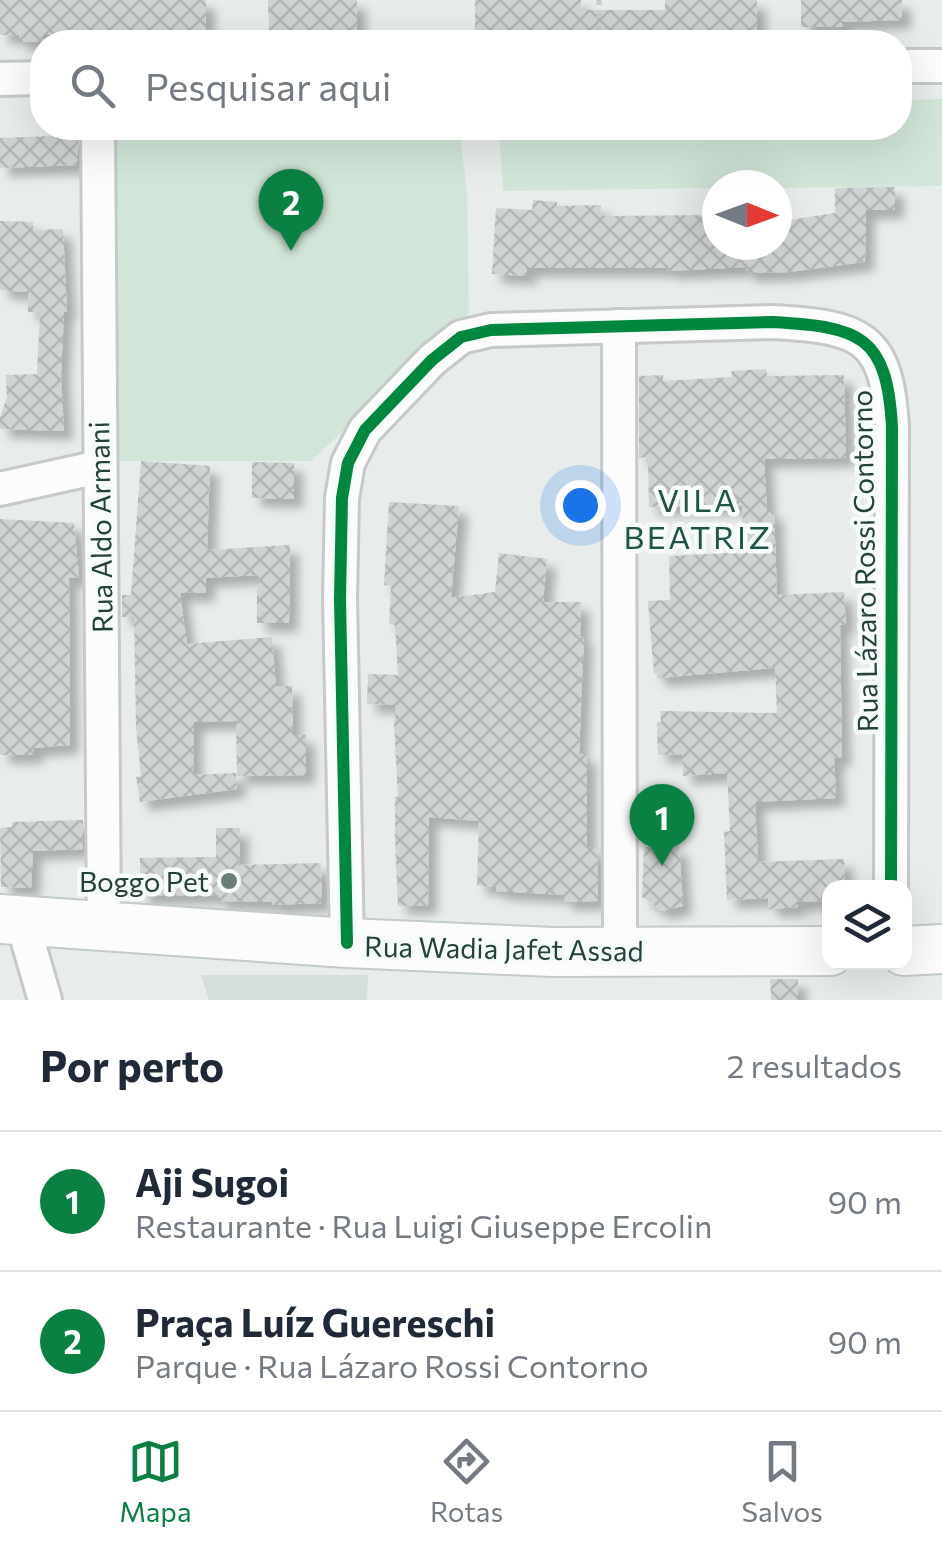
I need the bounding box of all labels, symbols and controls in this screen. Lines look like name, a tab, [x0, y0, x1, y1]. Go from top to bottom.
search box	[30, 30, 912, 140]
icon: search	[65, 58, 120, 113]
text: Pesquisar aqui	[145, 62, 391, 109]
pin: 2	[258, 168, 324, 251]
north arrow	[702, 170, 792, 260]
street label: Rua Lázaro Rossi Contorno	[844, 390, 884, 732]
street label: Rua Aldo Armani	[81, 421, 119, 633]
district label: VILA BEATRIZ	[624, 479, 772, 556]
your location	[555, 480, 606, 531]
pin: 1	[630, 784, 694, 866]
place label: Boggo Pet	[79, 864, 209, 898]
marker: Boggo Pet	[218, 870, 240, 892]
map controls	[822, 880, 912, 970]
button: layers	[822, 880, 912, 970]
street label: Rua Wadia Jafet Assad	[364, 929, 644, 967]
text: Por perto	[40, 1039, 224, 1091]
text: 2 resultados	[727, 1045, 902, 1085]
text: Aji Sugoi	[135, 1158, 289, 1205]
text: 1	[65, 1181, 80, 1221]
text: 90 m	[828, 1181, 902, 1221]
text: Restaurante · Rua Luigi Giuseppe Ercolin	[135, 1205, 712, 1245]
text: Praça Luíz Guereschi	[135, 1298, 495, 1345]
text: 2	[63, 1321, 82, 1361]
text: 90 m	[828, 1321, 902, 1361]
text: Parque · Rua Lázaro Rossi Contorno	[135, 1345, 649, 1385]
tab: Mapa	[119, 1434, 192, 1528]
tab: Rotas	[430, 1434, 503, 1528]
tab: Salvos	[742, 1434, 823, 1528]

